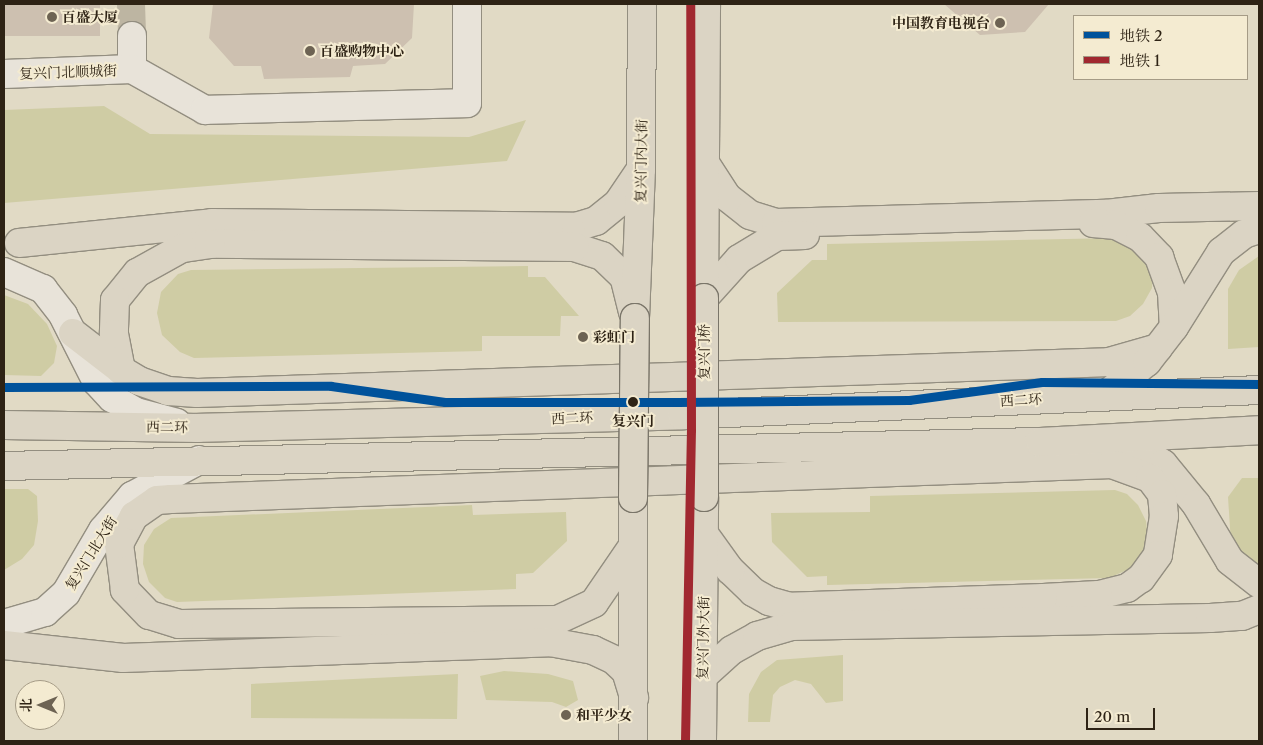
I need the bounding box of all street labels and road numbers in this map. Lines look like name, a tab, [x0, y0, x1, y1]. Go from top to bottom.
street label: 复兴门北顺城街	[19, 62, 117, 82]
street label: 复兴门内大街	[632, 119, 650, 203]
street label: 复兴门桥	[696, 324, 712, 380]
street label: 西二环	[1000, 391, 1042, 409]
street label: 西二环	[551, 409, 593, 427]
street label: 西二环	[146, 418, 188, 436]
street label: 复兴门北大街	[62, 513, 120, 593]
street label: 复兴门外大街	[694, 596, 712, 680]

